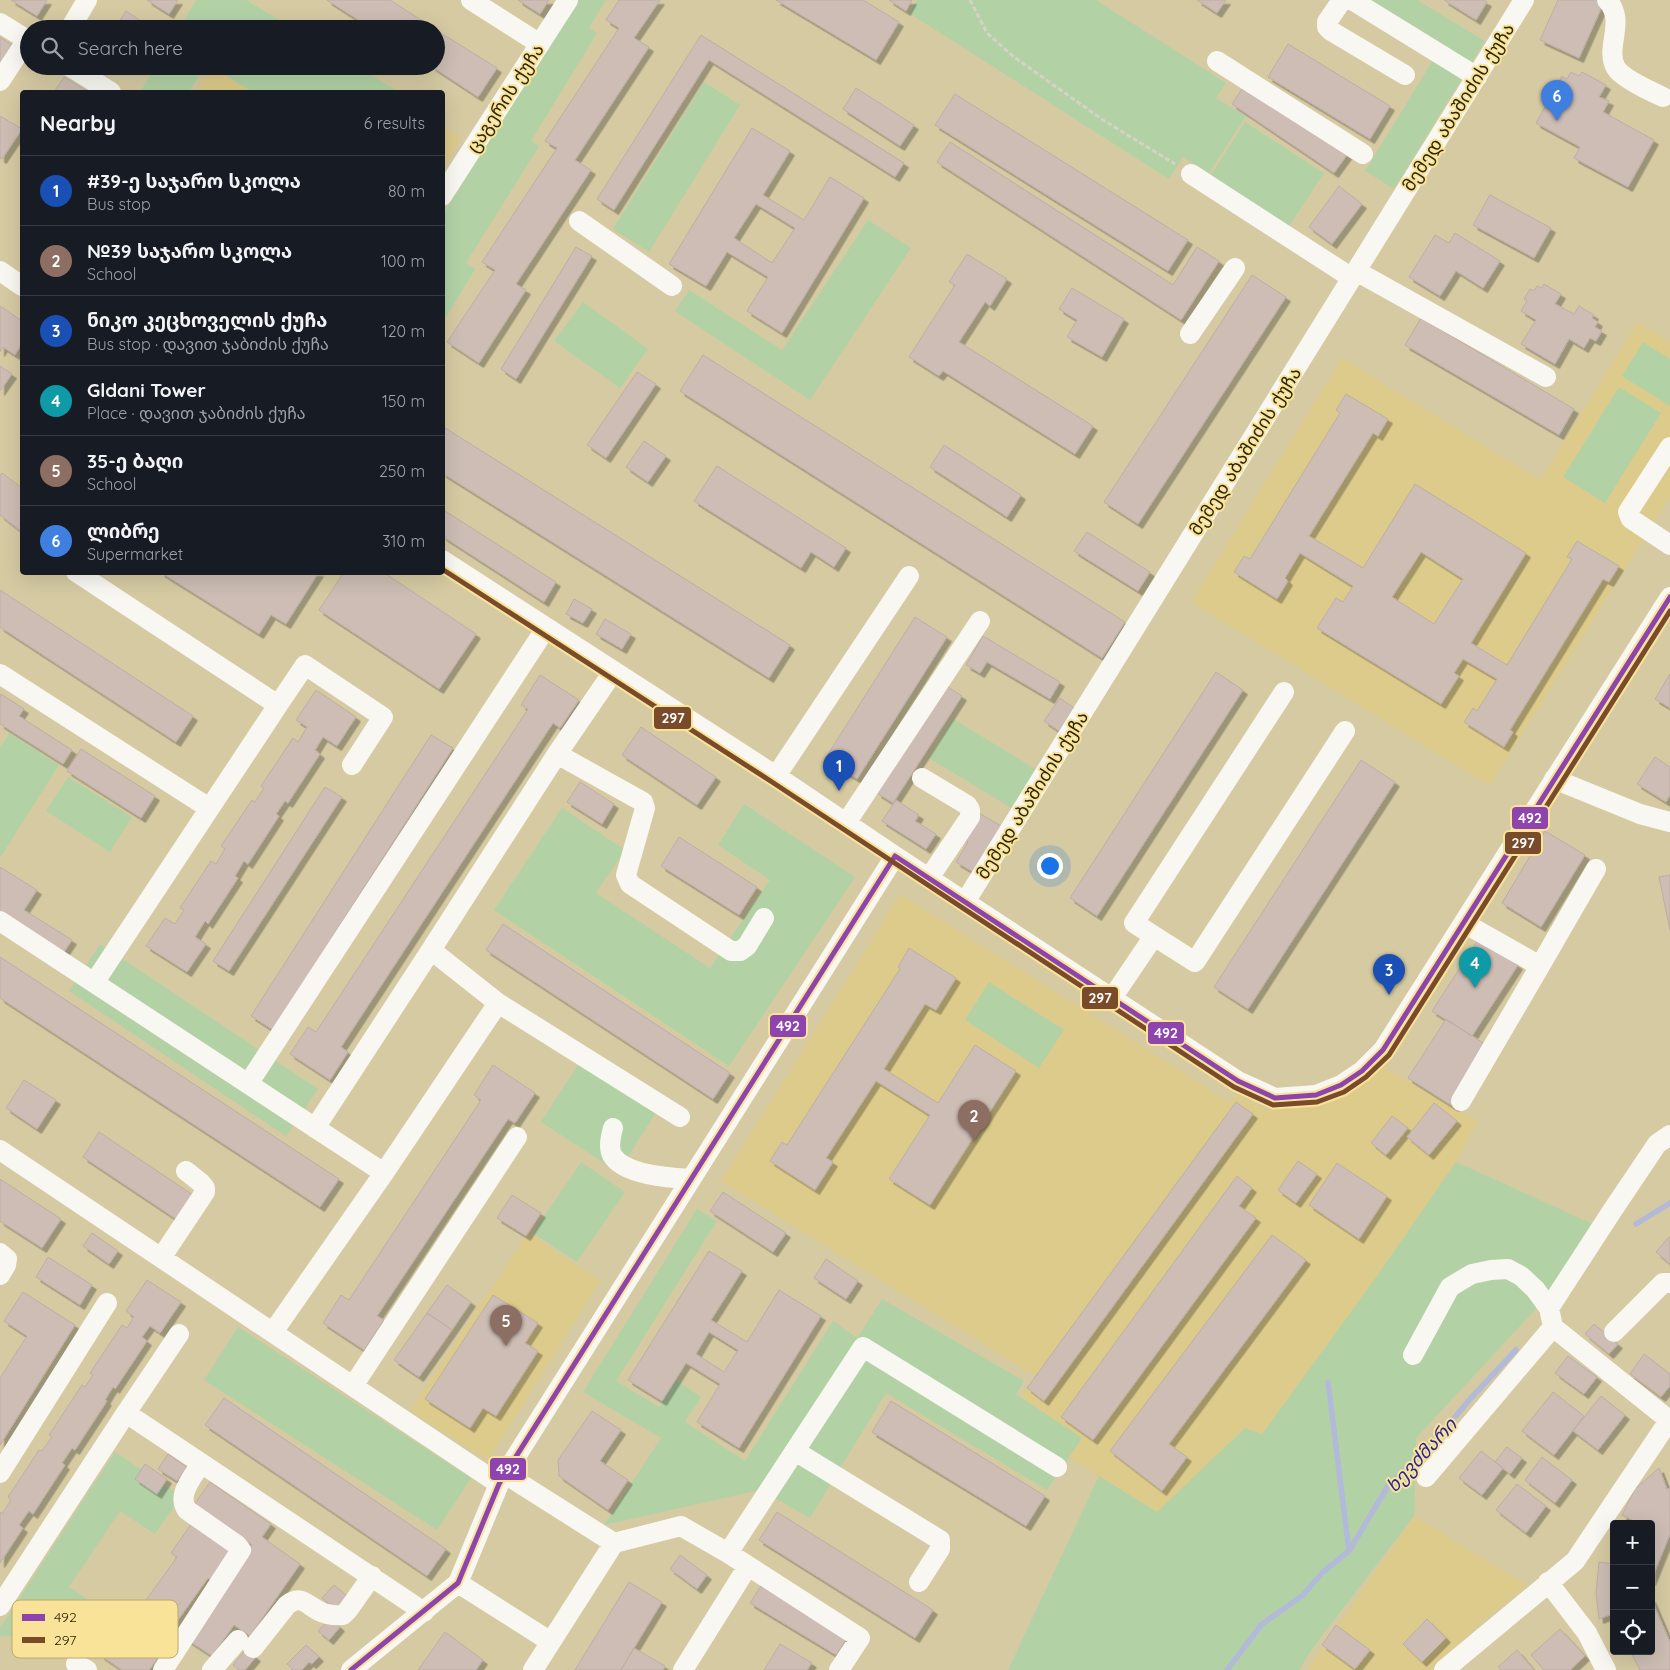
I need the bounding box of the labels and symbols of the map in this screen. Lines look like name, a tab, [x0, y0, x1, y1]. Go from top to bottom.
street label: მემედ აბაშიძის ქუჩა	[1397, 19, 1519, 195]
street label: ცაგერის ქუჩა	[461, 39, 549, 157]
pin: 6	[1541, 80, 1573, 121]
street label: მემედ აბაშიძის ქუჩა	[1184, 363, 1306, 539]
line badge: 297	[653, 706, 692, 730]
street label: მემედ აბაშიძის ქუჩა	[971, 707, 1093, 883]
text: 297	[661, 709, 685, 727]
pin: 1	[823, 750, 855, 791]
line badge: 492	[1511, 806, 1549, 830]
text: 492	[1518, 809, 1542, 827]
line badge: 297	[1504, 831, 1542, 855]
text: 297	[1511, 834, 1535, 852]
your location	[1037, 853, 1063, 879]
pin: 4	[1459, 947, 1491, 988]
pin: 3	[1373, 954, 1405, 995]
line badge: 297	[1081, 986, 1119, 1010]
text: 297	[1088, 989, 1112, 1007]
line badge: 492	[769, 1014, 807, 1038]
text: 492	[776, 1017, 800, 1035]
line badge: 492	[1147, 1021, 1185, 1045]
text: 492	[1154, 1024, 1178, 1042]
pin: 2	[958, 1100, 990, 1141]
pin: 5	[490, 1305, 522, 1346]
water label: ხევძმარი	[1381, 1412, 1462, 1497]
line badge: 492	[489, 1457, 527, 1481]
text: 492	[496, 1460, 520, 1478]
legend	[12, 1600, 178, 1658]
text: 492	[54, 1608, 77, 1626]
text: 297	[54, 1631, 76, 1649]

